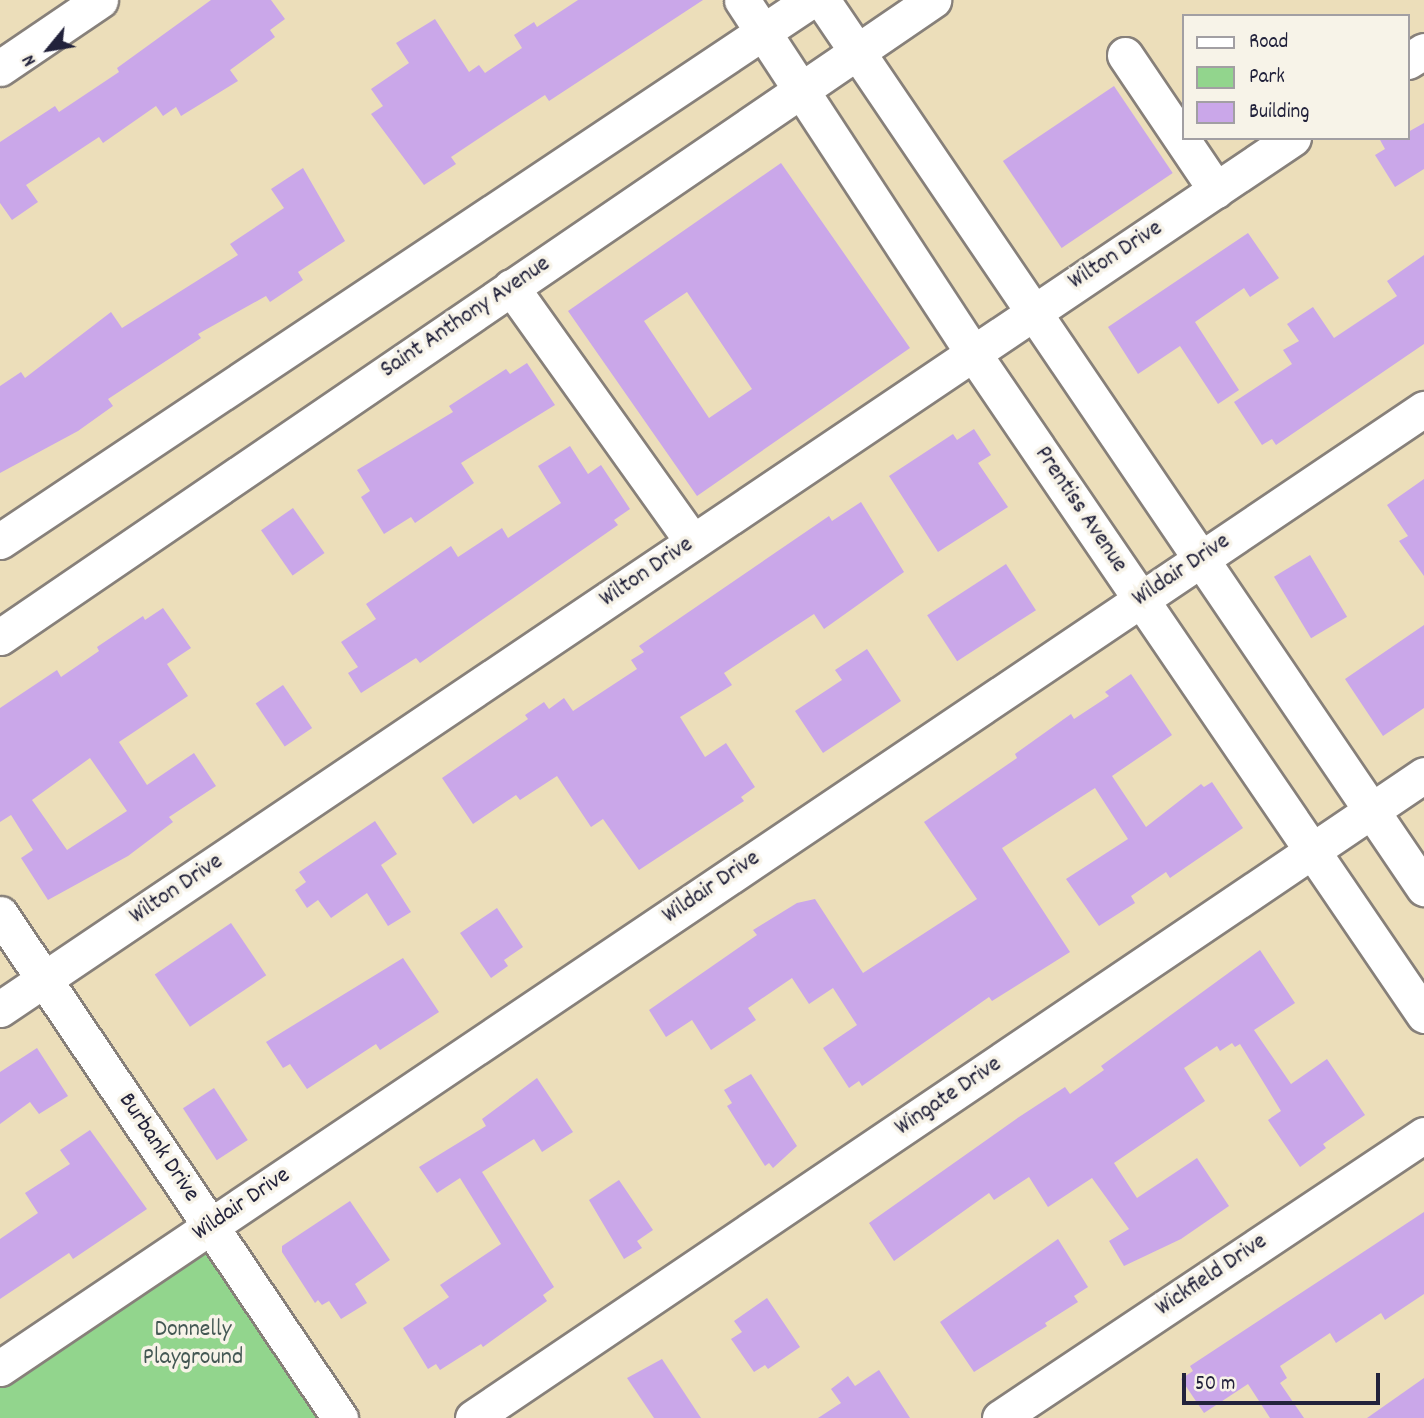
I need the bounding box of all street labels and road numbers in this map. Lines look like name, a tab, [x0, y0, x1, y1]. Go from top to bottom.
street label: Wilton Drive	[1064, 215, 1168, 297]
street label: Saint Anthony Avenue	[376, 251, 556, 385]
street label: Prentiss Avenue	[1027, 441, 1133, 579]
street label: Wildair Drive	[1128, 528, 1236, 614]
street label: Wilton Drive	[595, 531, 699, 615]
street label: Wildair Drive	[658, 845, 766, 931]
street label: Wilton Drive	[125, 848, 229, 932]
street label: Wingate Drive	[890, 1051, 1008, 1143]
street label: Burbank Drive	[111, 1088, 205, 1208]
street label: Wildair Drive	[188, 1162, 296, 1248]
street label: Wickfield Drive	[1151, 1228, 1273, 1324]

